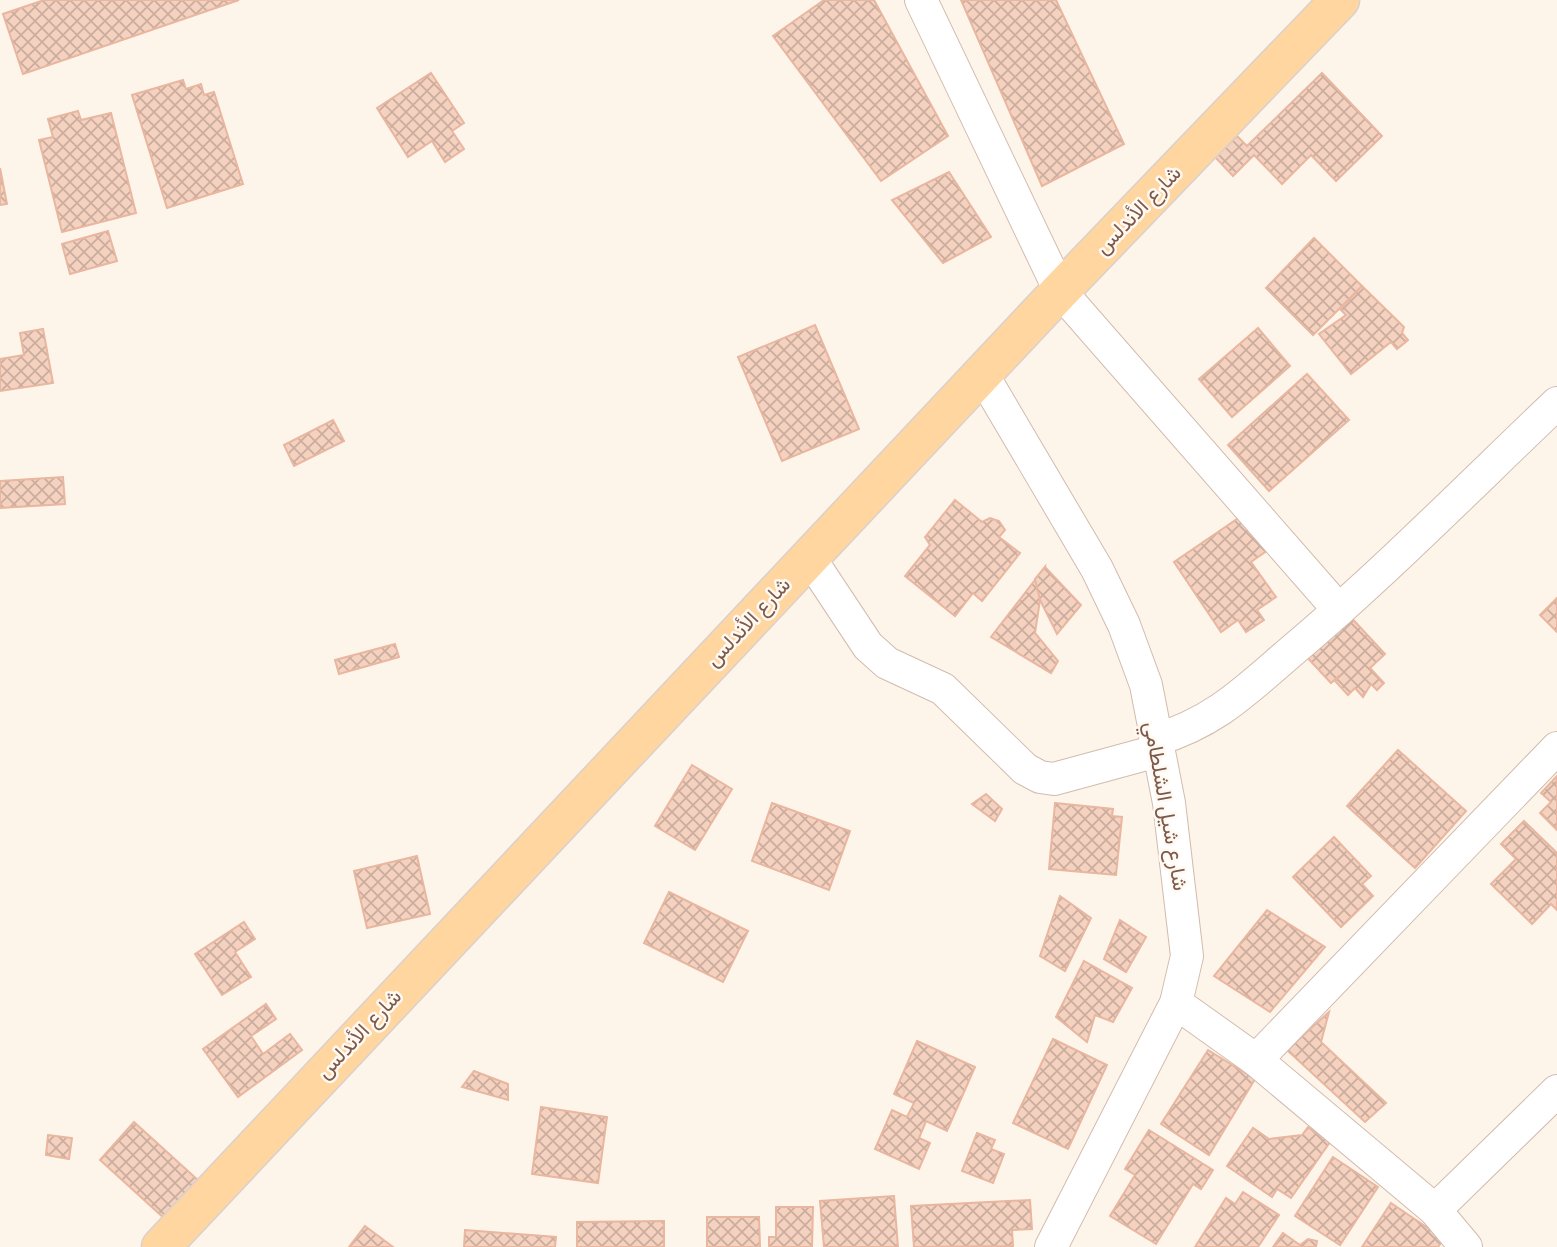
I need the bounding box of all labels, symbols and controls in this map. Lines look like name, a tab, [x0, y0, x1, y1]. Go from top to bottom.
street label: شارع الأندلس	[1090, 161, 1187, 260]
street label: شارع الأندلس	[701, 572, 797, 673]
street label: شارع شيل الشلطامي	[1134, 720, 1193, 893]
street label: شارع الأندلس	[312, 984, 408, 1085]

